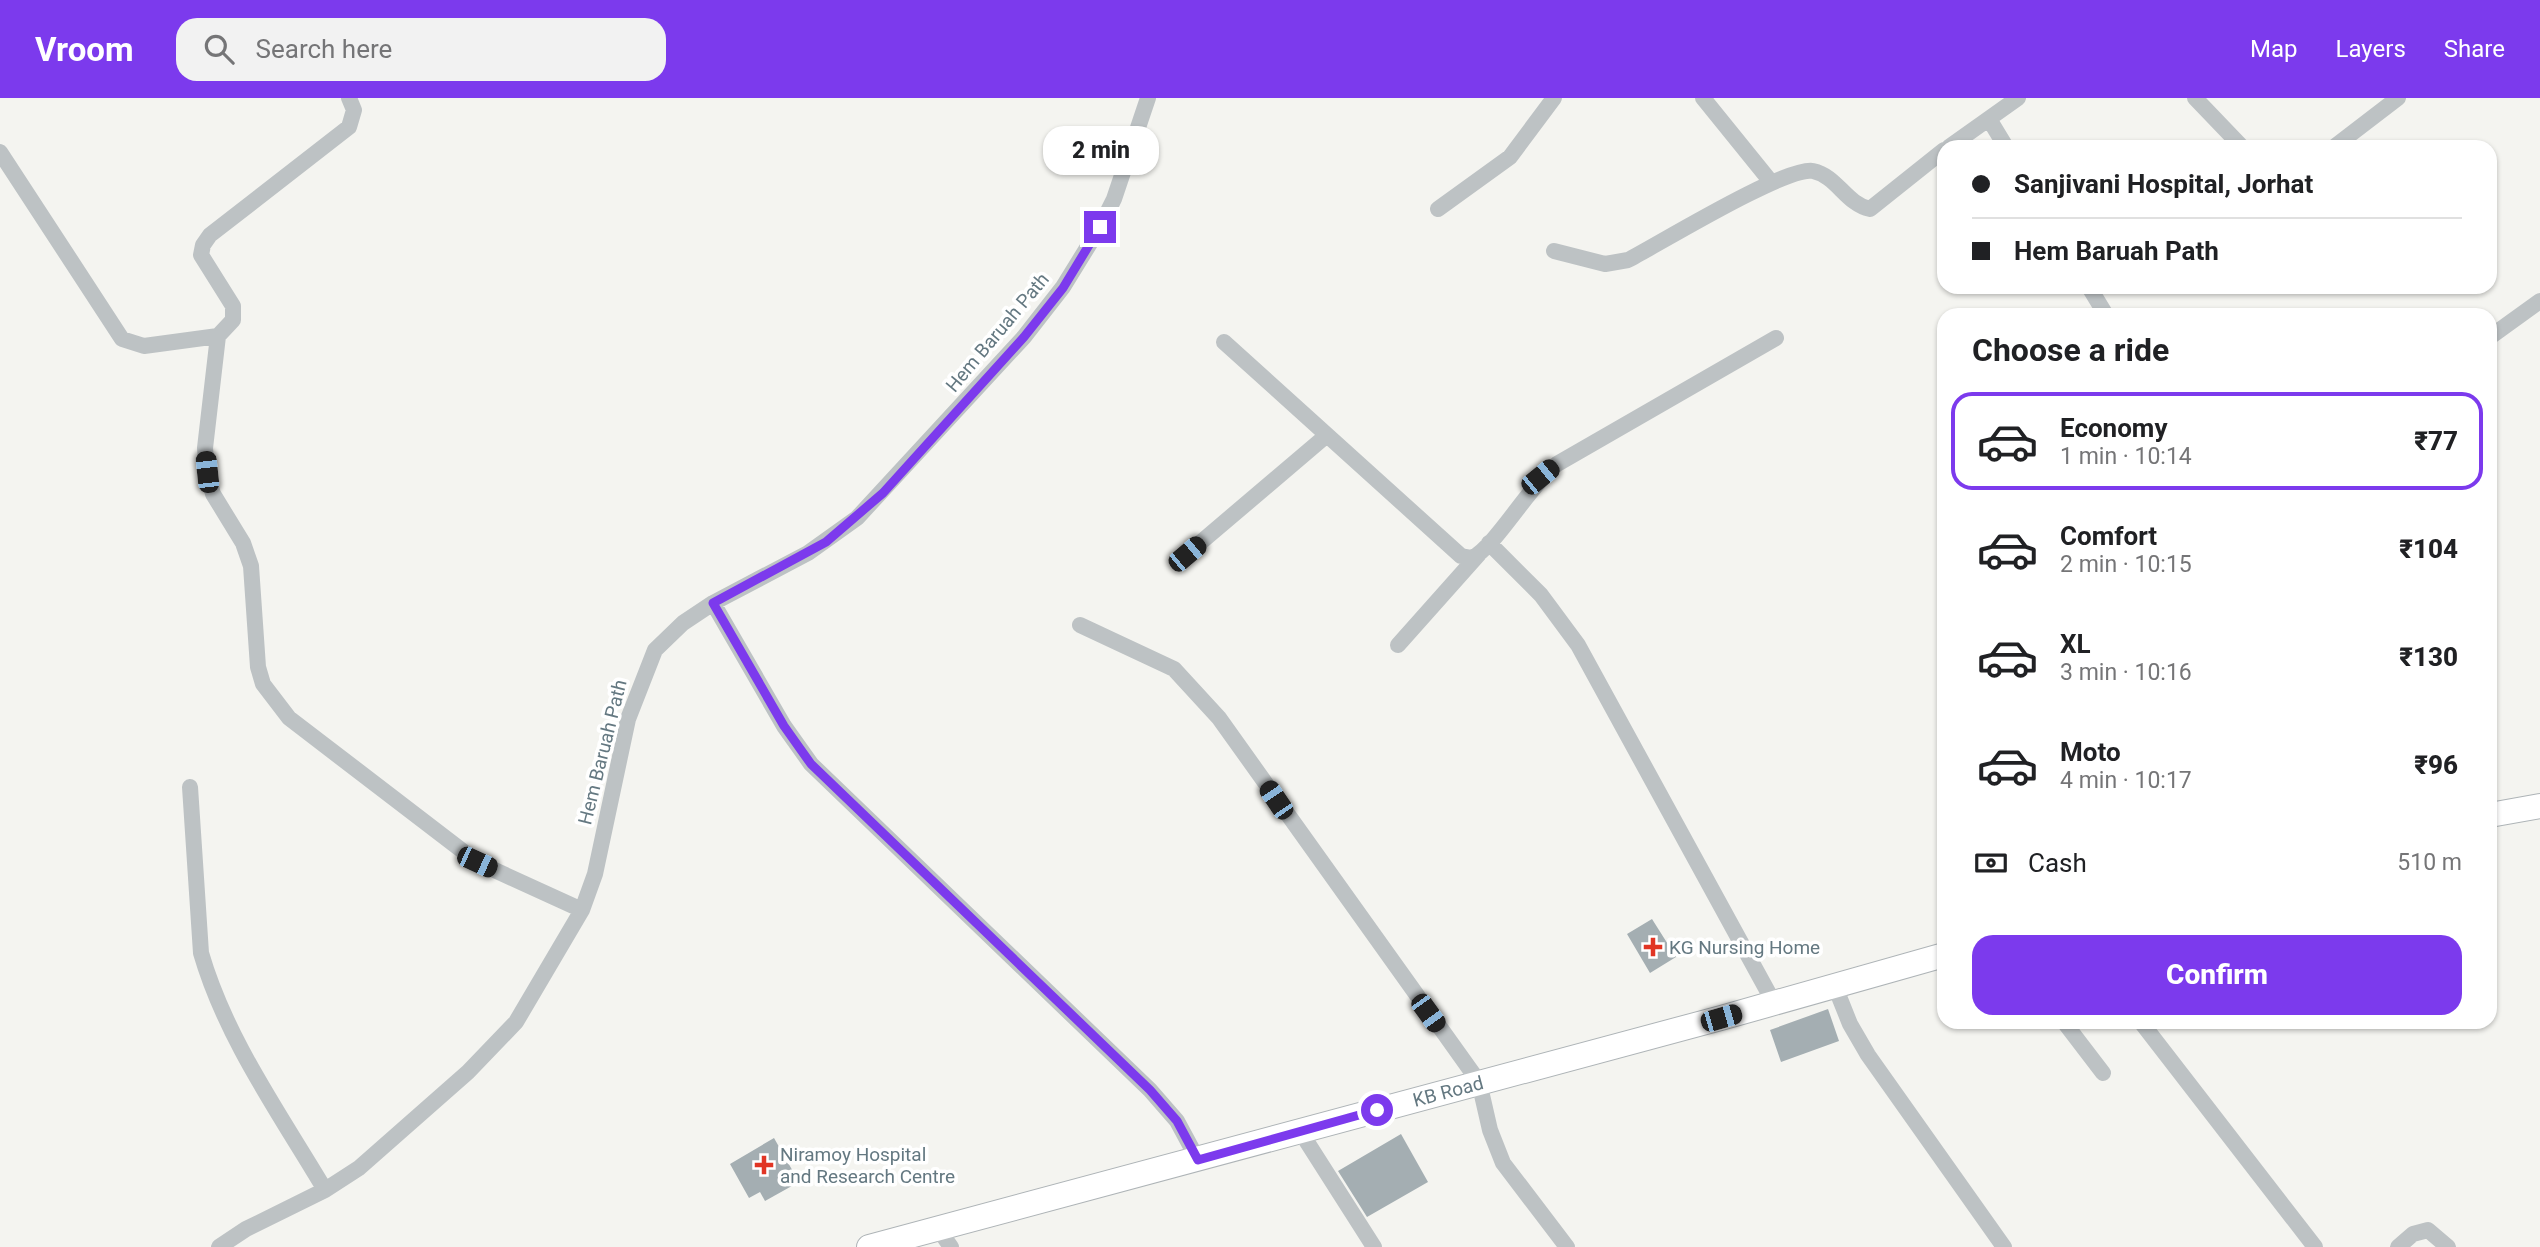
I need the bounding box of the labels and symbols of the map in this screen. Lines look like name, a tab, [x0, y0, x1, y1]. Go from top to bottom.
callout: 2 min	[1042, 125, 1158, 174]
route end	[1084, 211, 1116, 243]
street label: Hem Baruah Path	[941, 268, 1054, 397]
car	[195, 450, 220, 494]
car	[1518, 456, 1563, 498]
car	[1165, 532, 1210, 576]
street label: Hem Baruah Path	[573, 677, 632, 827]
car	[1256, 777, 1297, 823]
car	[454, 844, 501, 880]
place label: KG Nursing Home	[1669, 936, 1820, 959]
marker: KG Nursing Home	[1643, 937, 1663, 957]
car	[1408, 990, 1449, 1036]
car	[1698, 1002, 1745, 1034]
street label: KB Road	[1410, 1071, 1486, 1112]
route start	[1361, 1094, 1393, 1126]
place label: Niramoy Hospital and Research Centre	[780, 1143, 955, 1188]
marker: Niramoy Hospital and Research Centre	[754, 1155, 774, 1175]

